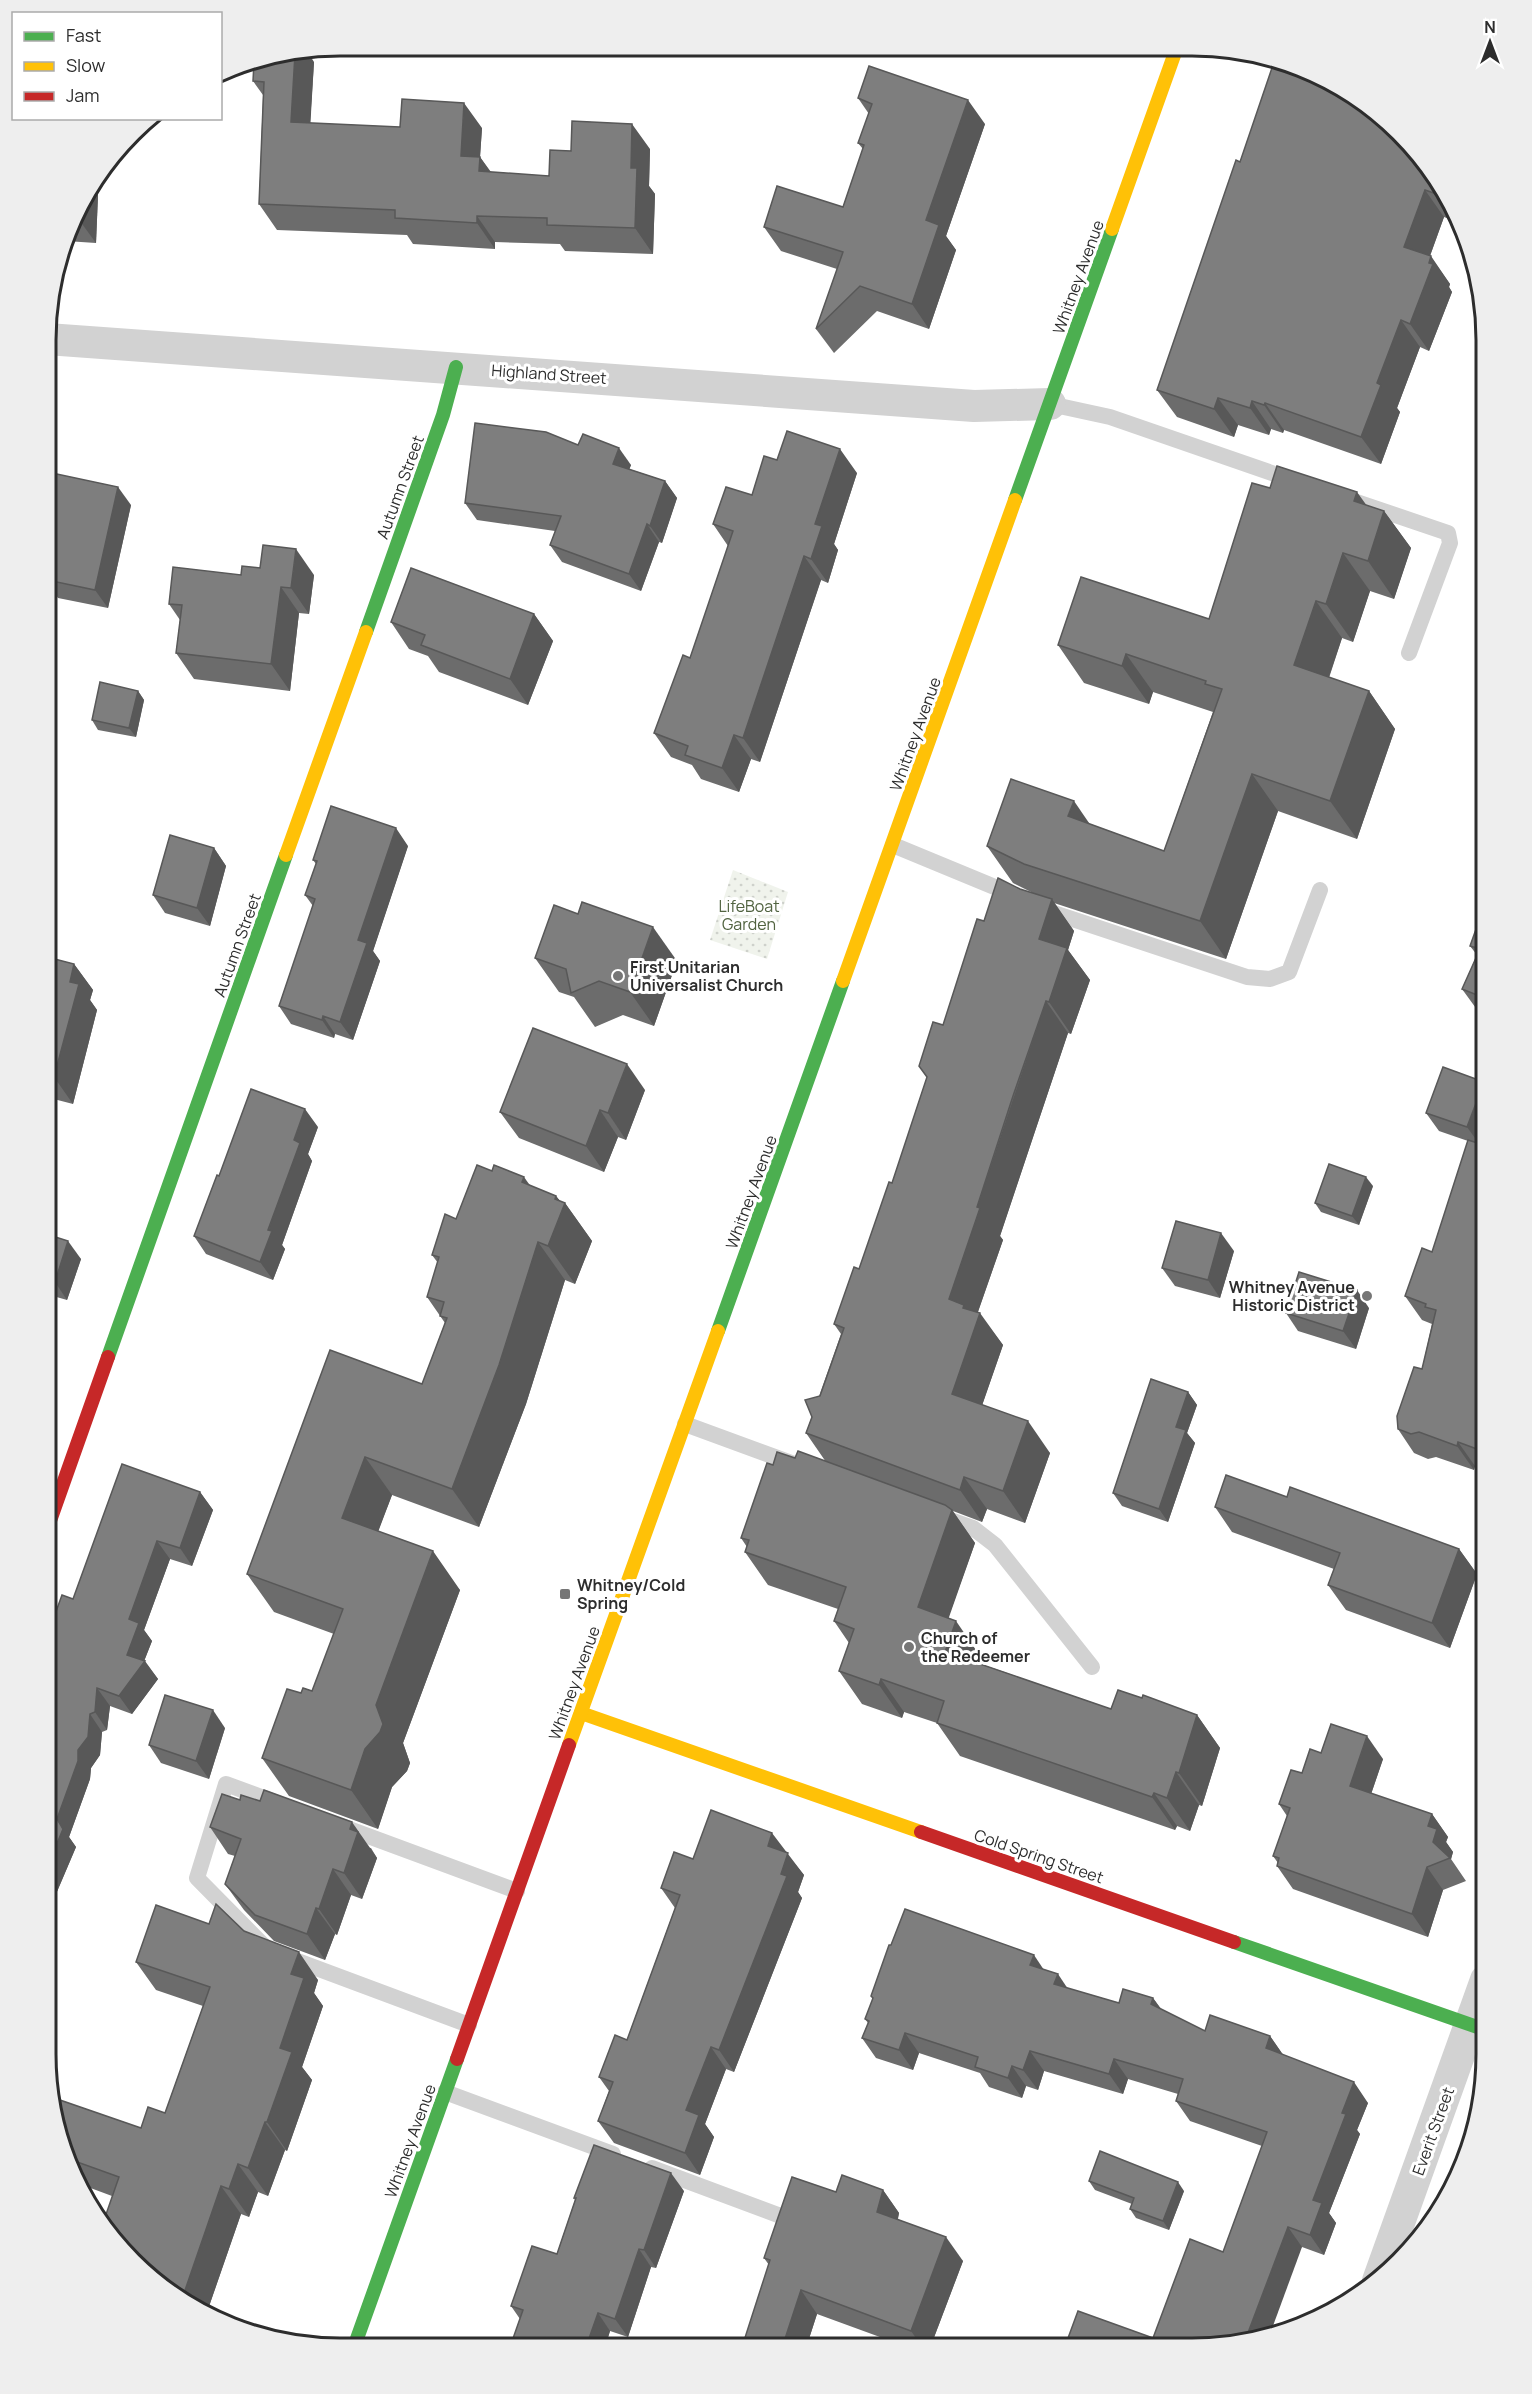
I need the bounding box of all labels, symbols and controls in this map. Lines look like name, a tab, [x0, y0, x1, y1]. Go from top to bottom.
legend	[12, 12, 222, 120]
north arrow	[1460, 12, 1520, 72]
text: N	[1484, 16, 1496, 38]
text: Fast	[66, 23, 101, 47]
text: Slow	[66, 53, 106, 77]
text: Jam	[66, 83, 100, 107]
street label: Whitney Avenue	[1047, 217, 1109, 337]
street label: Highland Street	[491, 359, 607, 389]
street label: Autumn Street	[371, 432, 429, 542]
street label: Whitney Avenue	[884, 674, 946, 794]
street label: Autumn Street	[208, 890, 266, 1000]
park label: LifeBoat Garden	[718, 895, 780, 935]
place label: First Unitarian Universalist Church	[630, 956, 783, 996]
marker: First Unitarian Universalist Church	[611, 969, 625, 983]
street label: Whitney Avenue	[720, 1132, 782, 1252]
place label: Whitney Avenue Historic District	[1229, 1276, 1355, 1316]
marker: Whitney Avenue Historic District	[1360, 1289, 1374, 1303]
place label: Whitney/Cold Spring	[577, 1574, 685, 1614]
marker: Whitney/Cold Spring	[558, 1587, 572, 1601]
street label: Whitney Avenue	[543, 1623, 605, 1743]
place label: Church of the Redeemer	[921, 1627, 1030, 1667]
marker: Church of the Redeemer	[902, 1640, 916, 1654]
street label: Cold Spring Street	[971, 1824, 1107, 1888]
street label: Whitney Avenue	[379, 2081, 441, 2201]
street label: Everit Street	[1407, 2084, 1459, 2178]

